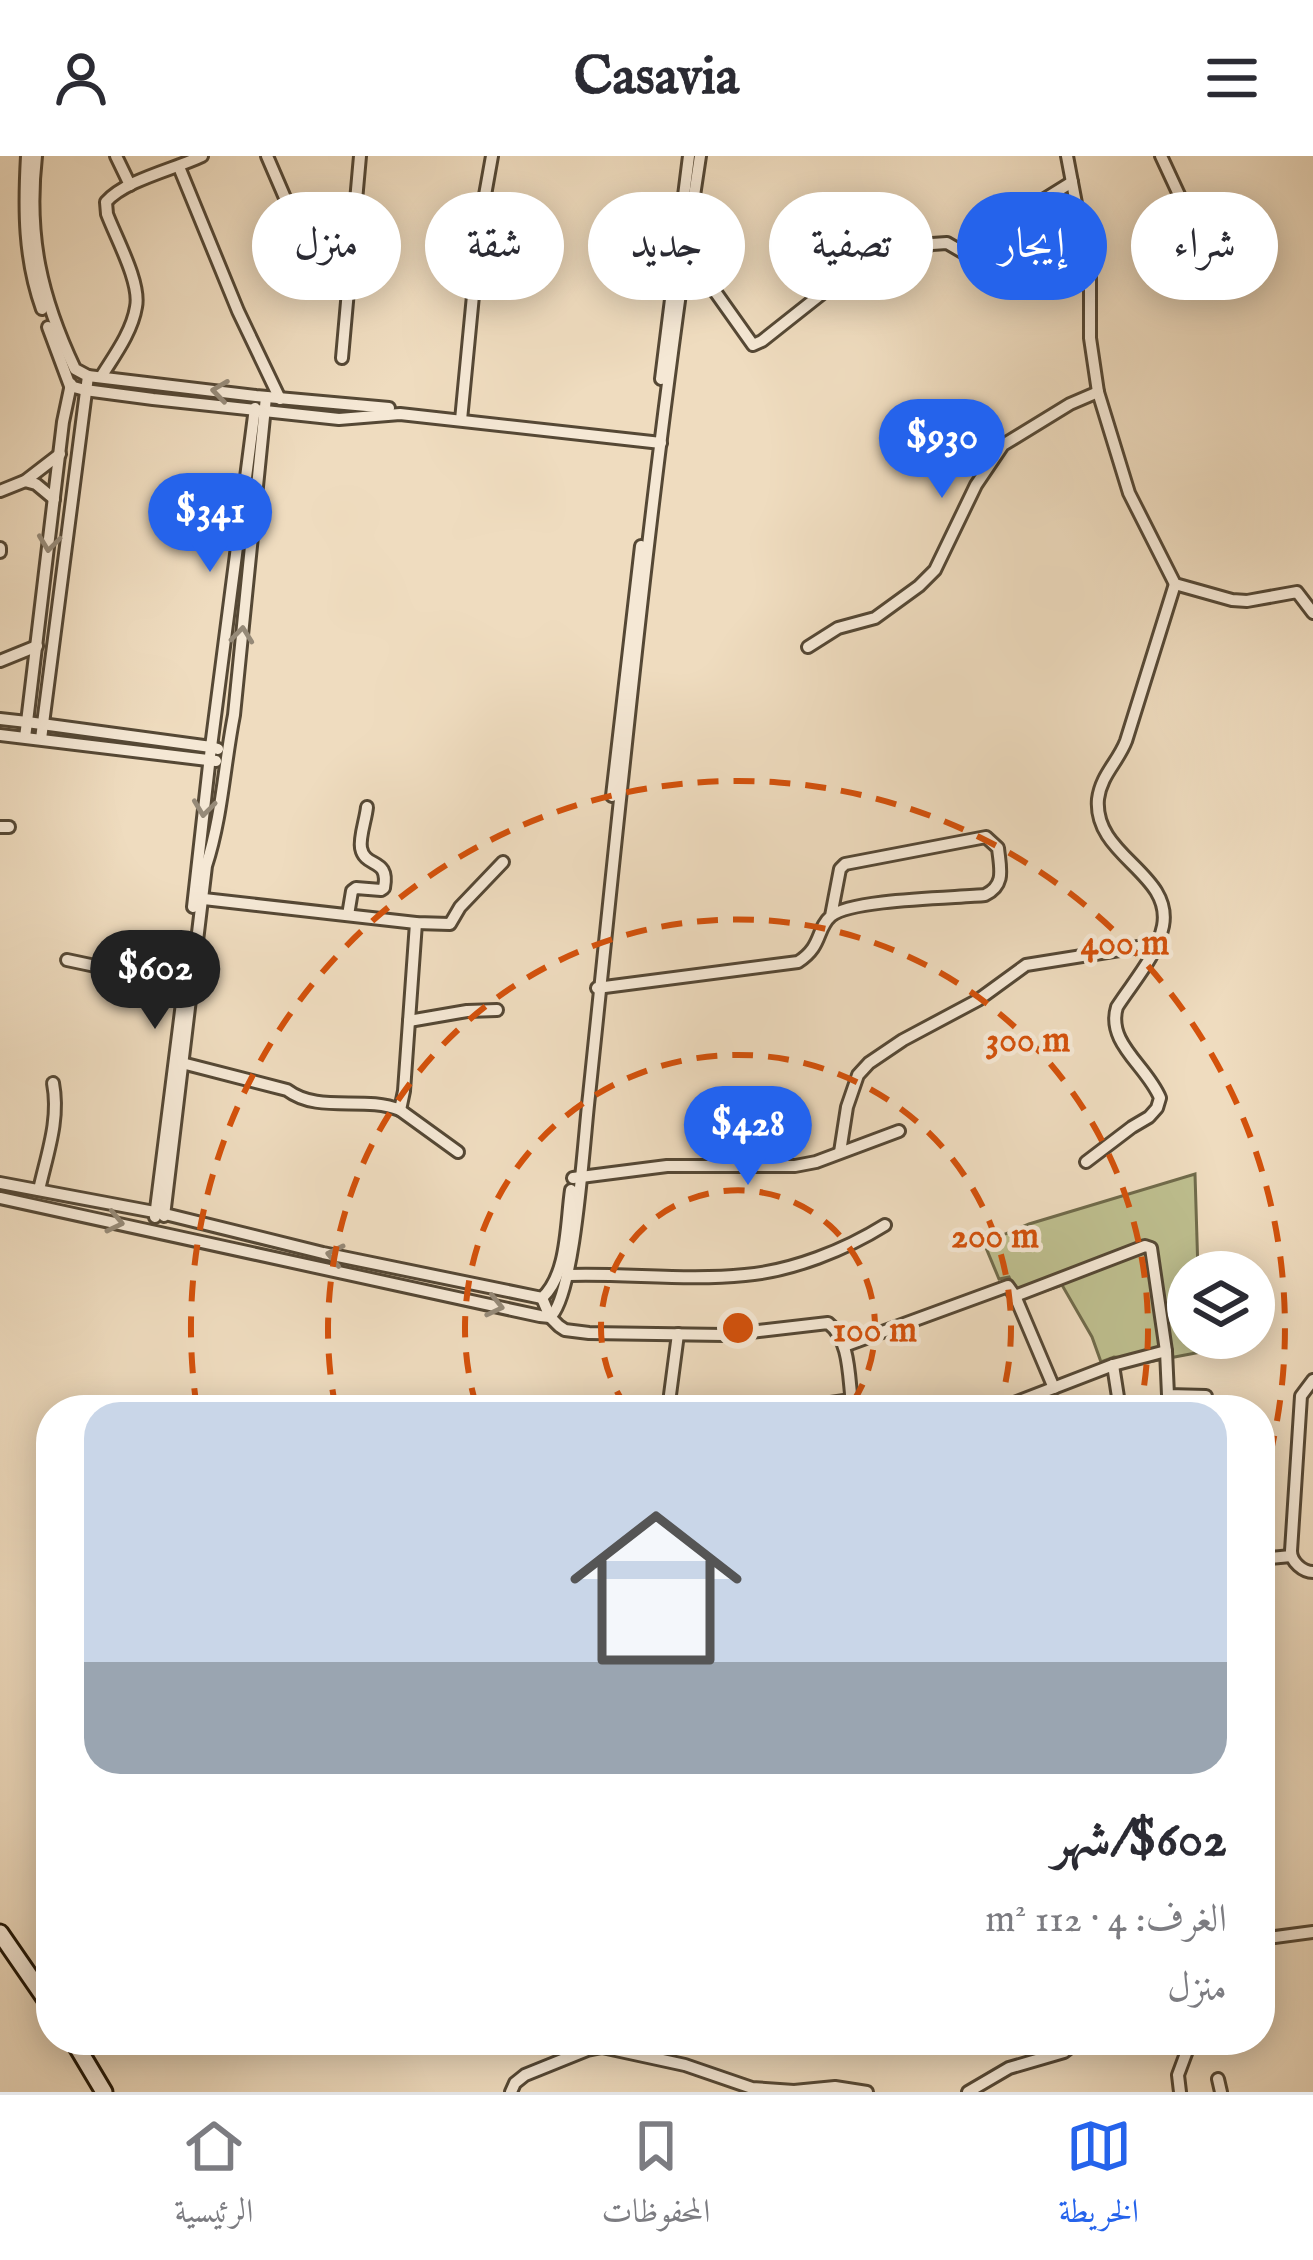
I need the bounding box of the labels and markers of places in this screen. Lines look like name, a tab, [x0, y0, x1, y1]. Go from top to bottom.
pin: $930	[871, 399, 1013, 501]
pin: $341	[139, 473, 281, 575]
pin: $602	[84, 930, 226, 1032]
pin: $428	[677, 1086, 819, 1188]
centre of rings	[717, 1307, 759, 1349]

